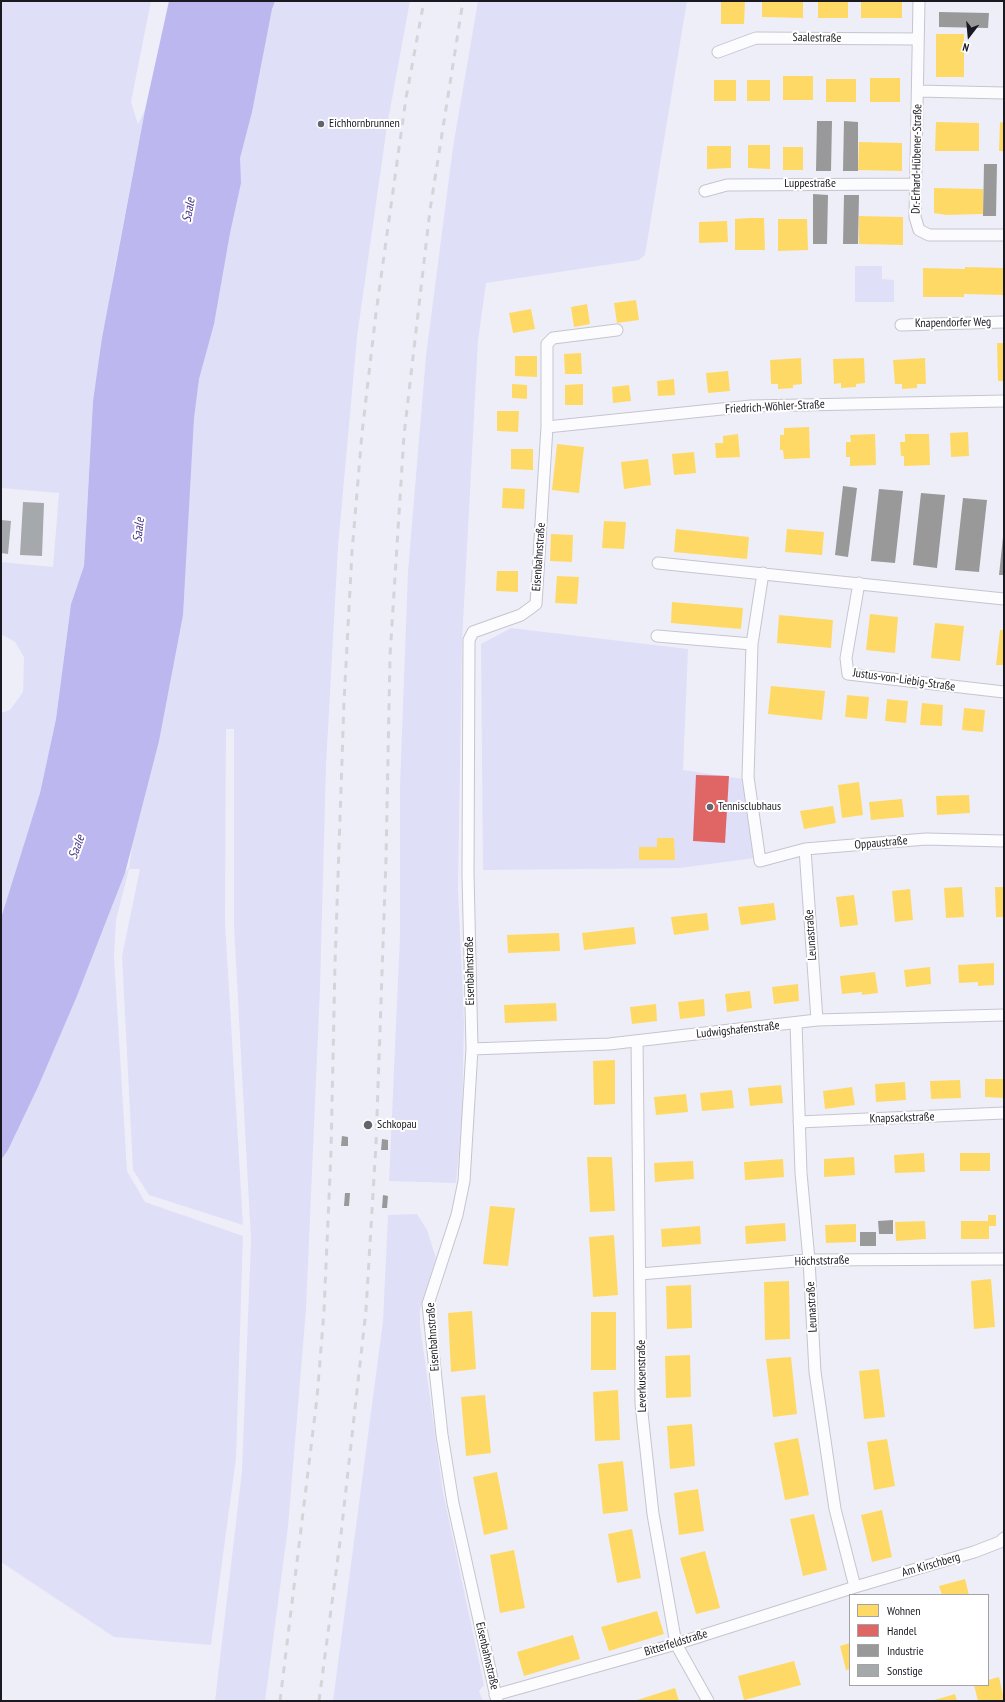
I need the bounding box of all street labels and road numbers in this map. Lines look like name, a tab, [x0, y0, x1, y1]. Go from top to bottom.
street label: Saalestraße	[793, 30, 841, 46]
street label: Dr.-Erhard-Hübener-Straße	[909, 104, 925, 214]
street label: Luppestraße	[784, 177, 836, 191]
street label: Knapendorfer Weg	[915, 315, 991, 331]
street label: Friedrich-Wöhler-Straße	[725, 397, 825, 417]
street label: Eisenbahnstraße	[529, 522, 549, 592]
street label: Justus-von-Liebig-Straße	[852, 666, 956, 694]
street label: Oppaustraße	[854, 834, 908, 852]
street label: Leunastraße	[802, 909, 820, 961]
street label: Eisenbahnstraße	[462, 936, 478, 1006]
street label: Ludwigshafenstraße	[696, 1018, 780, 1042]
street label: Knapsackstraße	[869, 1110, 935, 1126]
street label: Höchststraße	[794, 1253, 850, 1269]
street label: Leunastraße	[803, 1281, 821, 1333]
street label: Eisenbahnstraße	[423, 1302, 443, 1372]
street label: Leverkusenstraße	[634, 1340, 650, 1412]
street label: Am Kirschberg	[900, 1550, 962, 1580]
street label: Eisenbahnstraße	[472, 1621, 502, 1691]
street label: Bitterfeldstraße	[643, 1627, 709, 1659]

